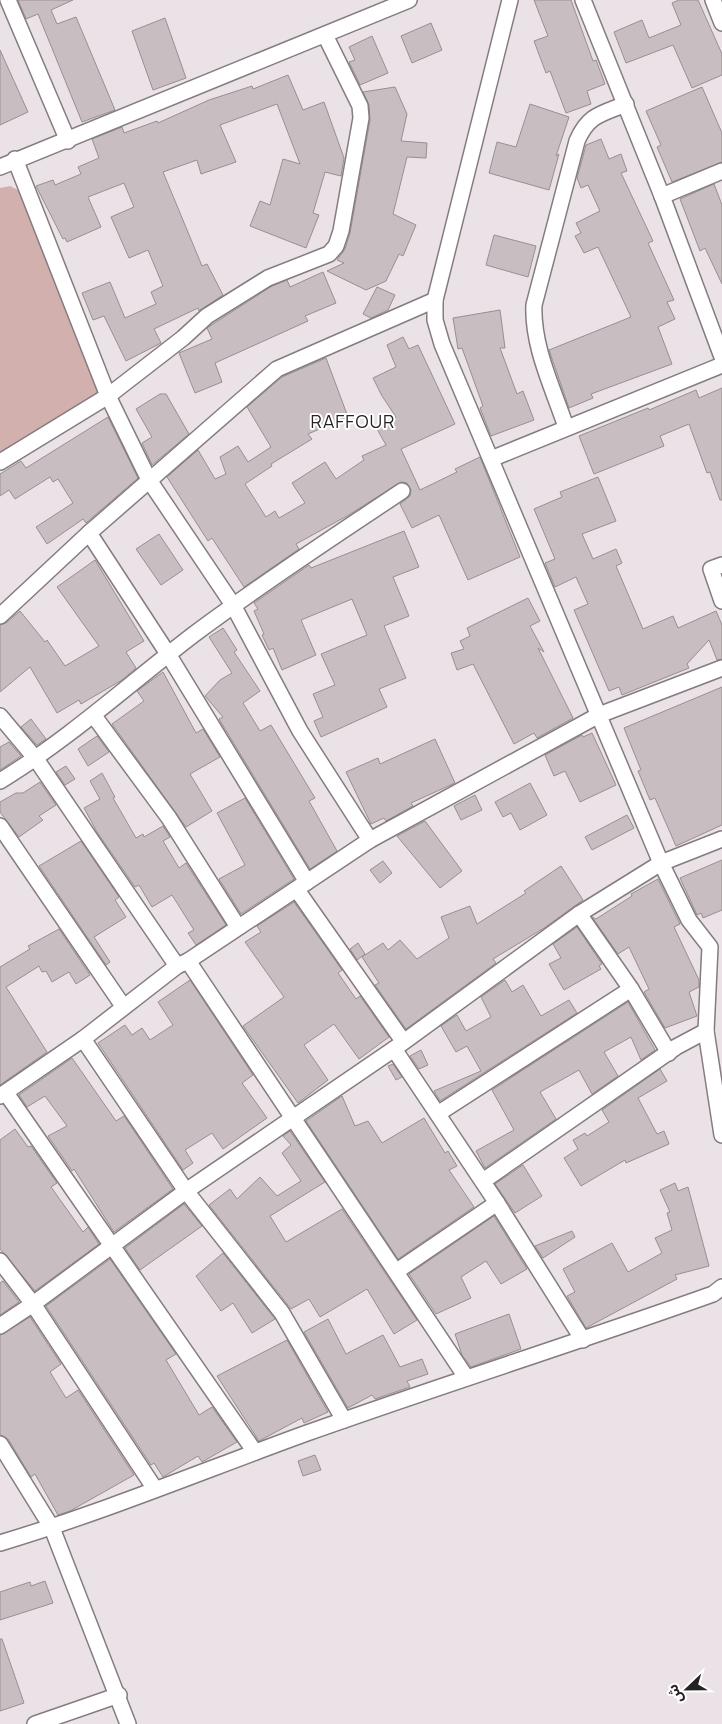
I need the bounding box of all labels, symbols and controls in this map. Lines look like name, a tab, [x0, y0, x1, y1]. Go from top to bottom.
district label: RAFFOUR	[311, 409, 395, 433]
north arrow	[662, 1664, 712, 1714]
text: ش	[662, 1682, 687, 1707]

